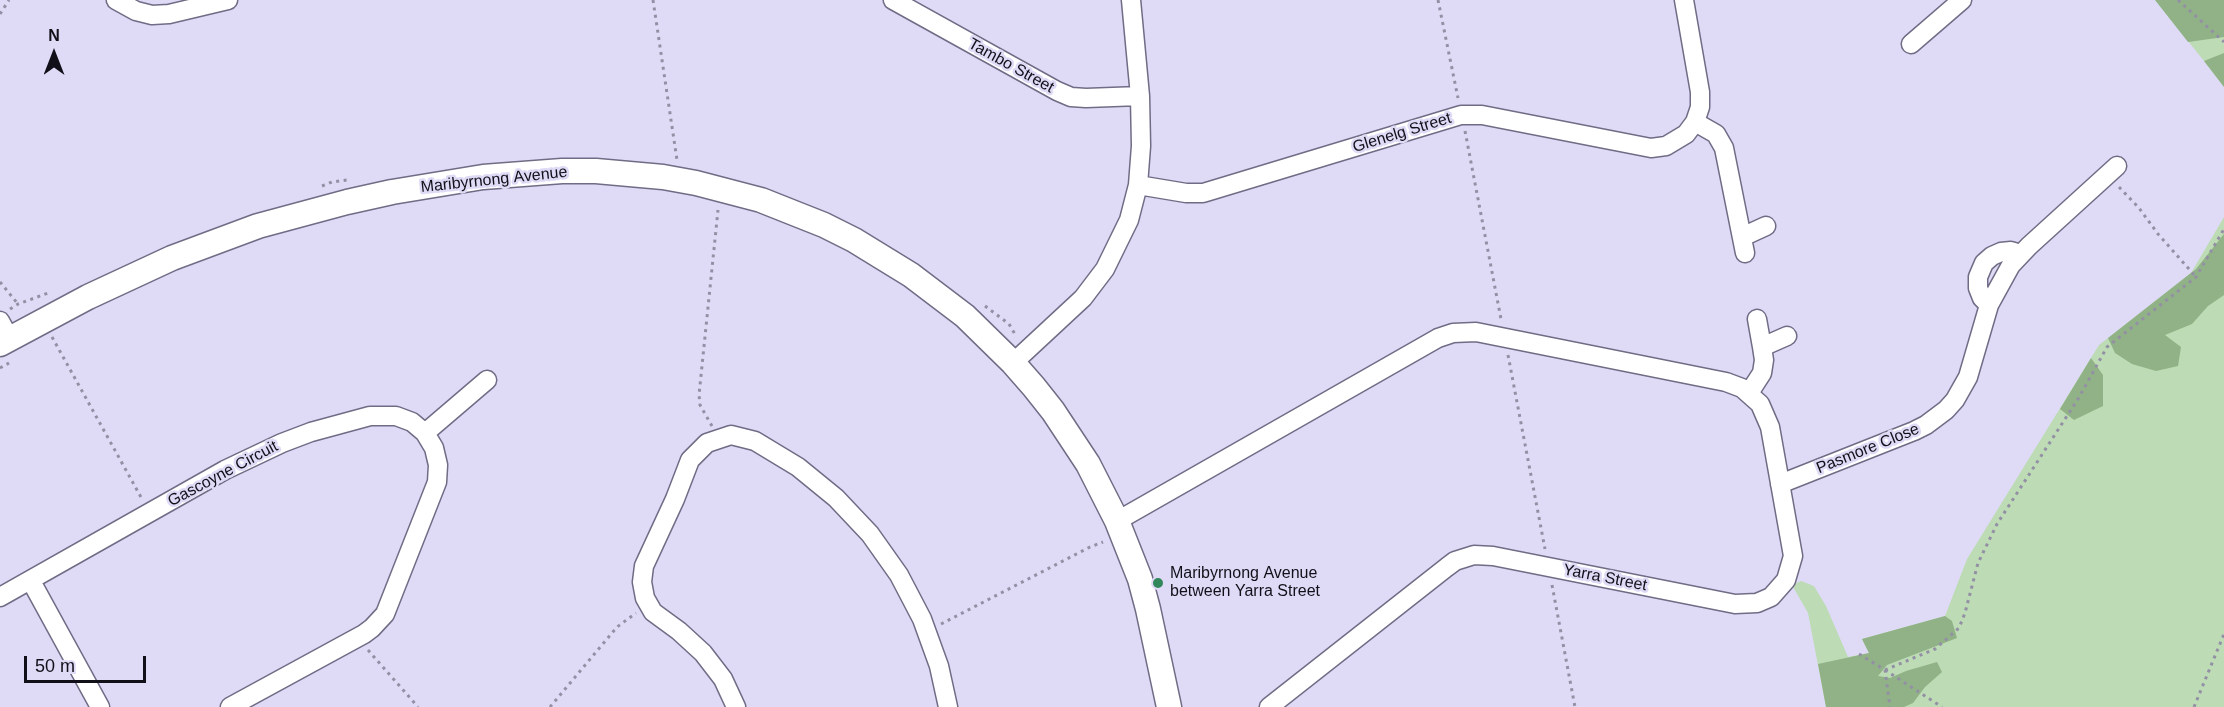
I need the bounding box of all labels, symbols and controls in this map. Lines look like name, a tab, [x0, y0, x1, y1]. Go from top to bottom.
north arrow	[24, 24, 84, 84]
text: N	[48, 27, 60, 44]
street label: Tambo Street	[965, 35, 1057, 97]
street label: Glenelg Street	[1350, 109, 1454, 157]
street label: Maribyrnong Avenue	[420, 163, 568, 197]
street label: Pasmore Close	[1814, 420, 1922, 478]
street label: Gascoyne Circuit	[165, 437, 281, 511]
street label: Yarra Street	[1561, 560, 1649, 596]
place label: Maribyrnong Avenue between Yarra Street	[1170, 564, 1320, 602]
marker: Maribyrnong Avenue between Yarra Street	[1151, 576, 1165, 590]
scale bar	[27, 644, 148, 682]
text: 50 m	[35, 656, 75, 676]

